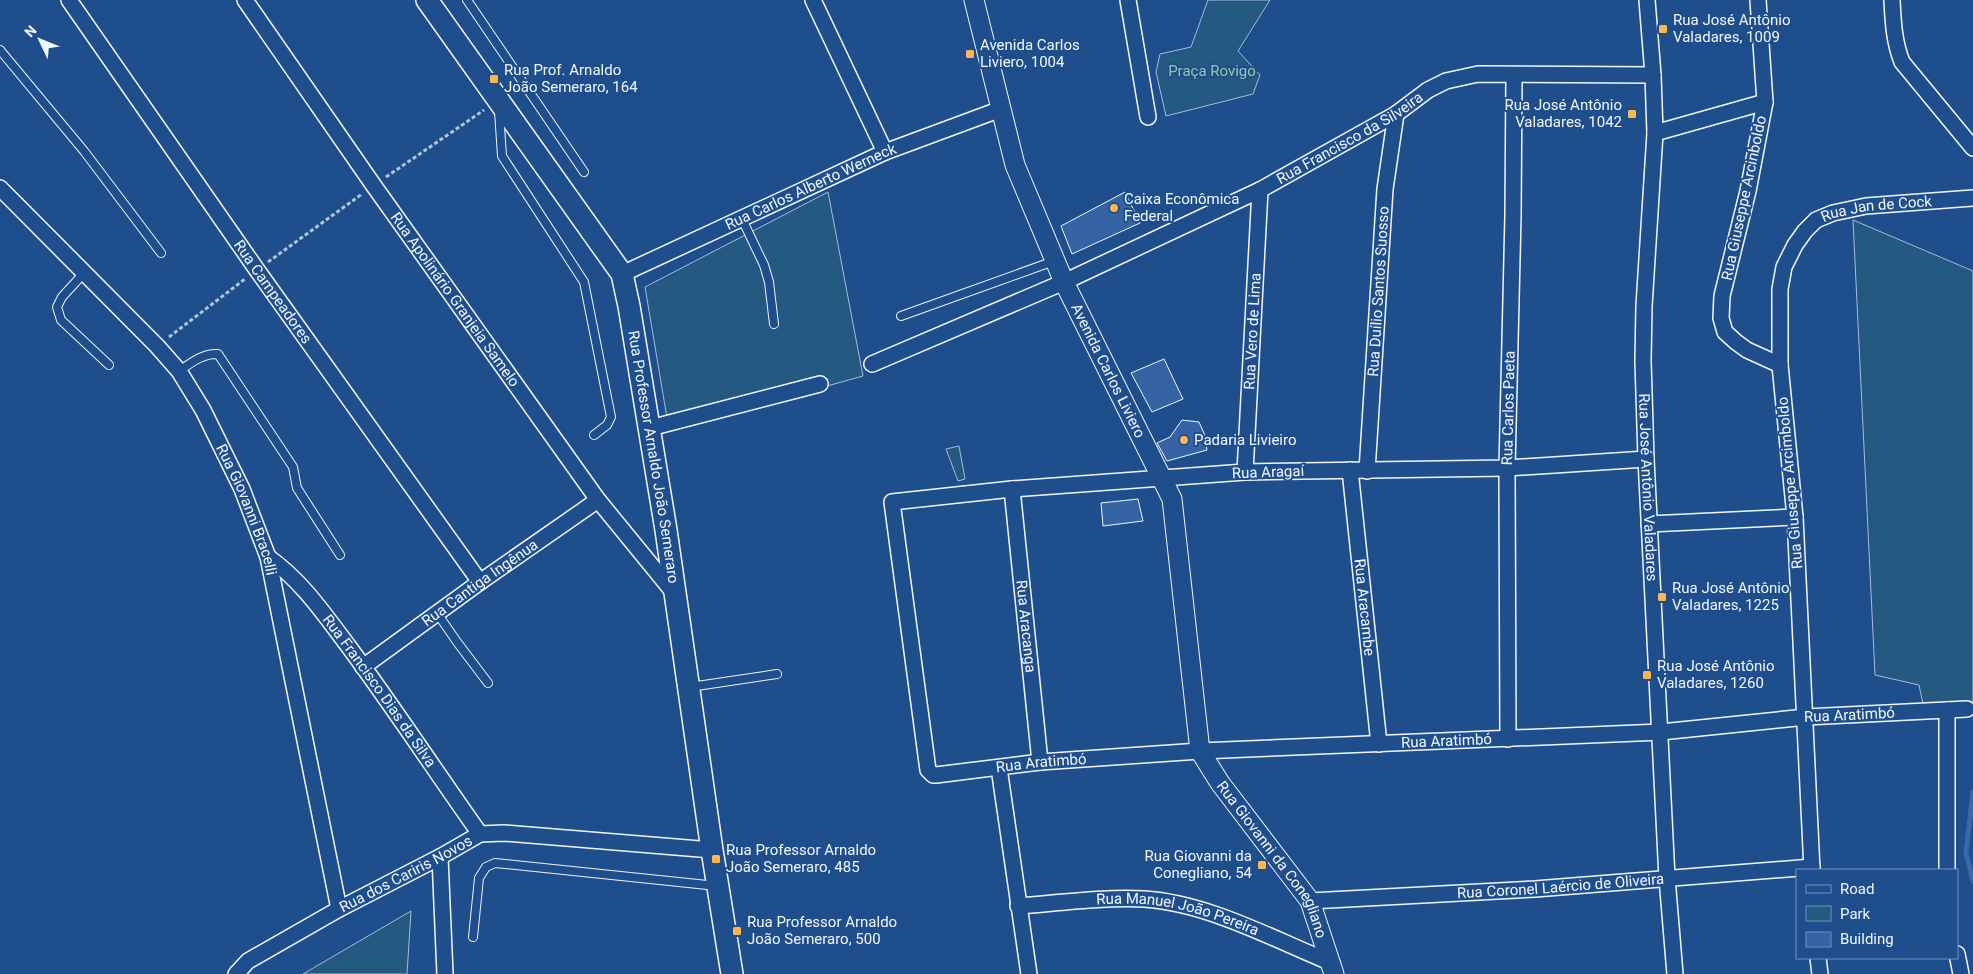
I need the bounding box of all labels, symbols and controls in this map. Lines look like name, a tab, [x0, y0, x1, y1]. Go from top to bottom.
place label: Rua José Antônio Valadares, 1009	[1673, 11, 1791, 46]
north arrow	[15, 15, 65, 65]
text: N	[21, 22, 40, 40]
marker: Rua José Antônio Valadares, 1009	[1657, 23, 1669, 35]
place label: Avenida Carlos Liviero, 1004	[980, 36, 1080, 71]
marker: Avenida Carlos Liviero, 1004	[964, 48, 976, 60]
place label: Rua Prof. Arnaldo João Semeraro, 164	[504, 61, 638, 96]
park label: Praça Rovigo	[1168, 62, 1256, 80]
marker: Rua Prof. Arnaldo João Semeraro, 164	[488, 73, 500, 85]
street label: Rua Francisco da Silveira	[1273, 88, 1426, 188]
place label: Rua José Antônio Valadares, 1042	[1504, 96, 1622, 131]
marker: Rua José Antônio Valadares, 1042	[1626, 108, 1638, 120]
street label: Rua Giuseppe Arcinboldo	[1718, 114, 1770, 282]
street label: Rua Carlos Alberto Werneck	[722, 139, 899, 234]
place label: Caixa Econômica Federal	[1124, 190, 1239, 225]
street label: Rua Jan de Cock	[1818, 192, 1933, 226]
marker: Caixa Econômica Federal	[1108, 202, 1120, 214]
street label: Rua Duílio Santos Suosso	[1364, 206, 1393, 377]
street label: Rua Apolinário Granjeia Samelo	[387, 209, 523, 390]
street label: Rua Campeadores	[230, 237, 316, 347]
street label: Rua Vero de Lima	[1240, 272, 1265, 390]
street label: Avenida Carlos Liviero	[1067, 301, 1149, 441]
street label: Rua Professor Arnaldo João Semeraro	[624, 329, 683, 585]
street label: Rua Carlos Paeta	[1498, 350, 1519, 466]
street label: Rua José Antônio Valadares	[1635, 393, 1661, 582]
street label: Rua Giuseppe Arcimboldo	[1774, 396, 1806, 570]
place label: Padaria Livieiro	[1194, 431, 1297, 449]
marker: Padaria Livieiro	[1178, 434, 1190, 446]
street label: Rua Giovanni Bracelli	[212, 441, 280, 577]
street label: Rua Aragaí	[1231, 462, 1306, 482]
street label: Rua Cantiga Ingênua	[418, 536, 541, 630]
street label: Rua Aracambe	[1350, 558, 1379, 657]
street label: Rua Aracanga	[1012, 579, 1040, 674]
place label: Rua José Antônio Valadares, 1225	[1672, 579, 1790, 614]
marker: Rua José Antônio Valadares, 1225	[1656, 591, 1668, 603]
street label: Rua Francisco Dias da Silva	[319, 611, 440, 771]
place label: Rua José Antônio Valadares, 1260	[1657, 657, 1775, 692]
marker: Rua José Antônio Valadares, 1260	[1641, 669, 1653, 681]
street label: Rua Aratimbó	[1804, 704, 1895, 726]
street label: Rua Aratimbó	[1401, 730, 1492, 752]
street label: Rua Aratimbó	[995, 750, 1087, 776]
street label: Rua Giovanni da Conegliano	[1213, 778, 1331, 940]
street label: Rua dos Cariris Novos	[336, 831, 475, 916]
place label: Rua Professor Arnaldo João Semeraro, 485	[726, 841, 876, 876]
place label: Rua Giovanni da Conegliano, 54	[1144, 847, 1253, 882]
marker: Rua Professor Arnaldo João Semeraro, 485	[710, 853, 722, 865]
marker: Rua Giovanni da Conegliano, 54	[1256, 859, 1268, 871]
legend	[1796, 869, 1958, 959]
street label: Rua Coronel Laércio de Oliveira	[1457, 870, 1665, 902]
text: Road	[1840, 880, 1874, 898]
street label: Rua Manuel João Pereira	[1096, 890, 1262, 939]
text: Park	[1840, 905, 1871, 923]
place label: Rua Professor Arnaldo João Semeraro, 500	[747, 913, 897, 948]
marker: Rua Professor Arnaldo João Semeraro, 500	[731, 925, 743, 937]
text: Building	[1840, 930, 1894, 948]

